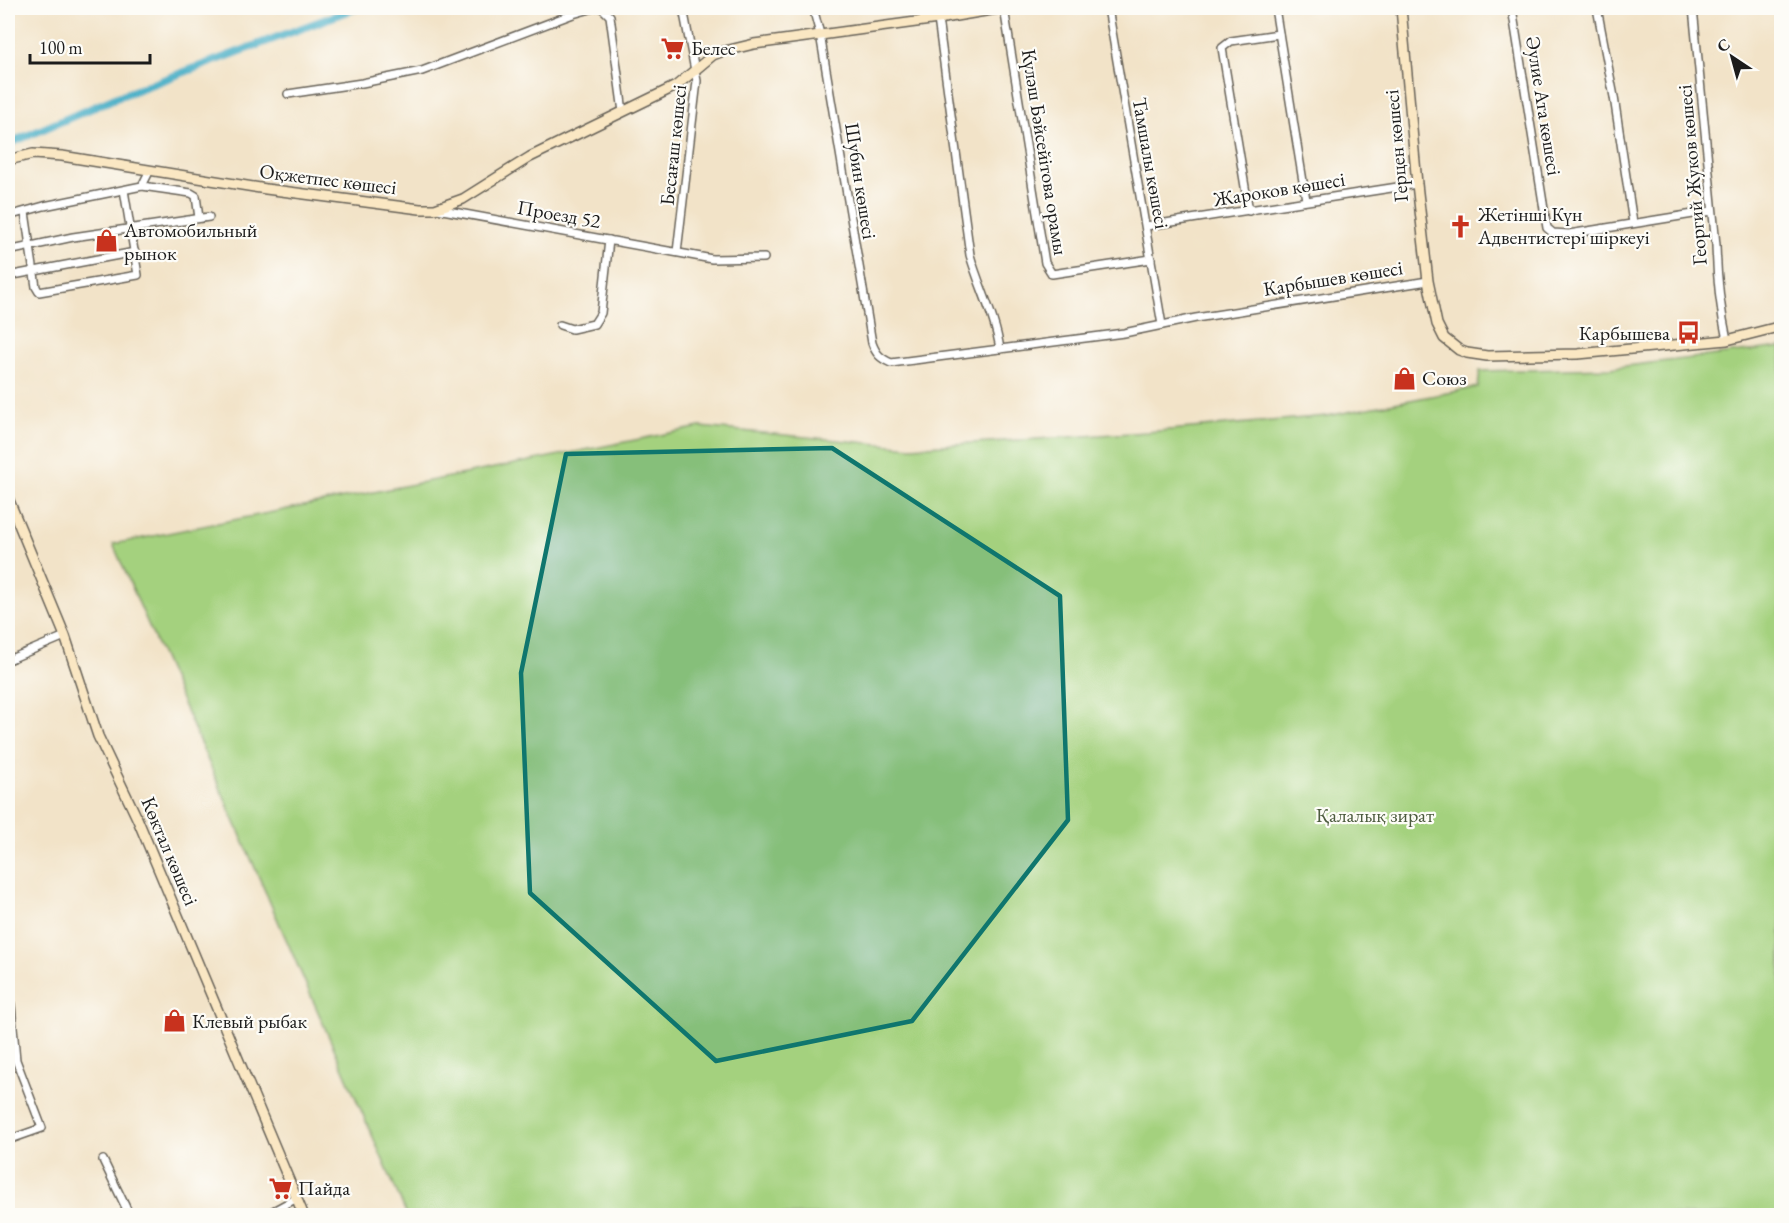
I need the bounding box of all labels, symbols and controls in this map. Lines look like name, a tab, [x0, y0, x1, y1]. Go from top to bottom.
scale bar	[30, 27, 150, 65]
north arrow	[1702, 27, 1762, 87]
text: С	[1713, 33, 1734, 57]
supermarket icon: Белес	[660, 35, 686, 61]
place label: Белес	[691, 35, 736, 61]
street label: Әулие Ата көшесі	[1520, 35, 1568, 177]
text: 100 m	[39, 36, 83, 59]
street label: Күләш Бәйсейітова орамы	[1016, 47, 1074, 257]
street label: Бесағаш көшесі	[654, 83, 692, 207]
street label: Георгий Жуков көшесі	[1671, 83, 1713, 266]
street label: Герцен көшесі	[1378, 89, 1414, 203]
street label: Тамшалы көшесі	[1127, 95, 1175, 231]
street label: Шубин көшесі	[839, 121, 883, 241]
street label: Оқжетпес көшесі	[258, 158, 398, 200]
street label: Жароков көшесі	[1210, 166, 1347, 212]
street label: Проезд 52	[515, 194, 603, 234]
place label: Жетінші Күн Адвентистері шіркеуі	[1477, 201, 1650, 250]
church icon: Жетінші Күн Адвентистері шіркеуі	[1447, 213, 1473, 239]
place label: Автомобильный рынок	[123, 217, 258, 266]
shop icon: Автомобильный рынок	[93, 228, 119, 254]
street label: Карбышев көшесі	[1261, 254, 1405, 302]
place label: Карбышева	[1579, 320, 1670, 346]
bus stop icon: Карбышева	[1675, 320, 1701, 346]
shop icon: Союз	[1391, 365, 1417, 391]
place label: Союз	[1422, 365, 1467, 391]
street label: Көктал көшесі	[135, 793, 205, 909]
park label: Қалалық зират	[1316, 802, 1434, 828]
shop icon: Клевый рыбак	[161, 1008, 187, 1034]
place label: Клевый рыбак	[192, 1008, 308, 1034]
supermarket icon: Пайда	[267, 1175, 293, 1201]
place label: Пайда	[298, 1175, 350, 1201]

